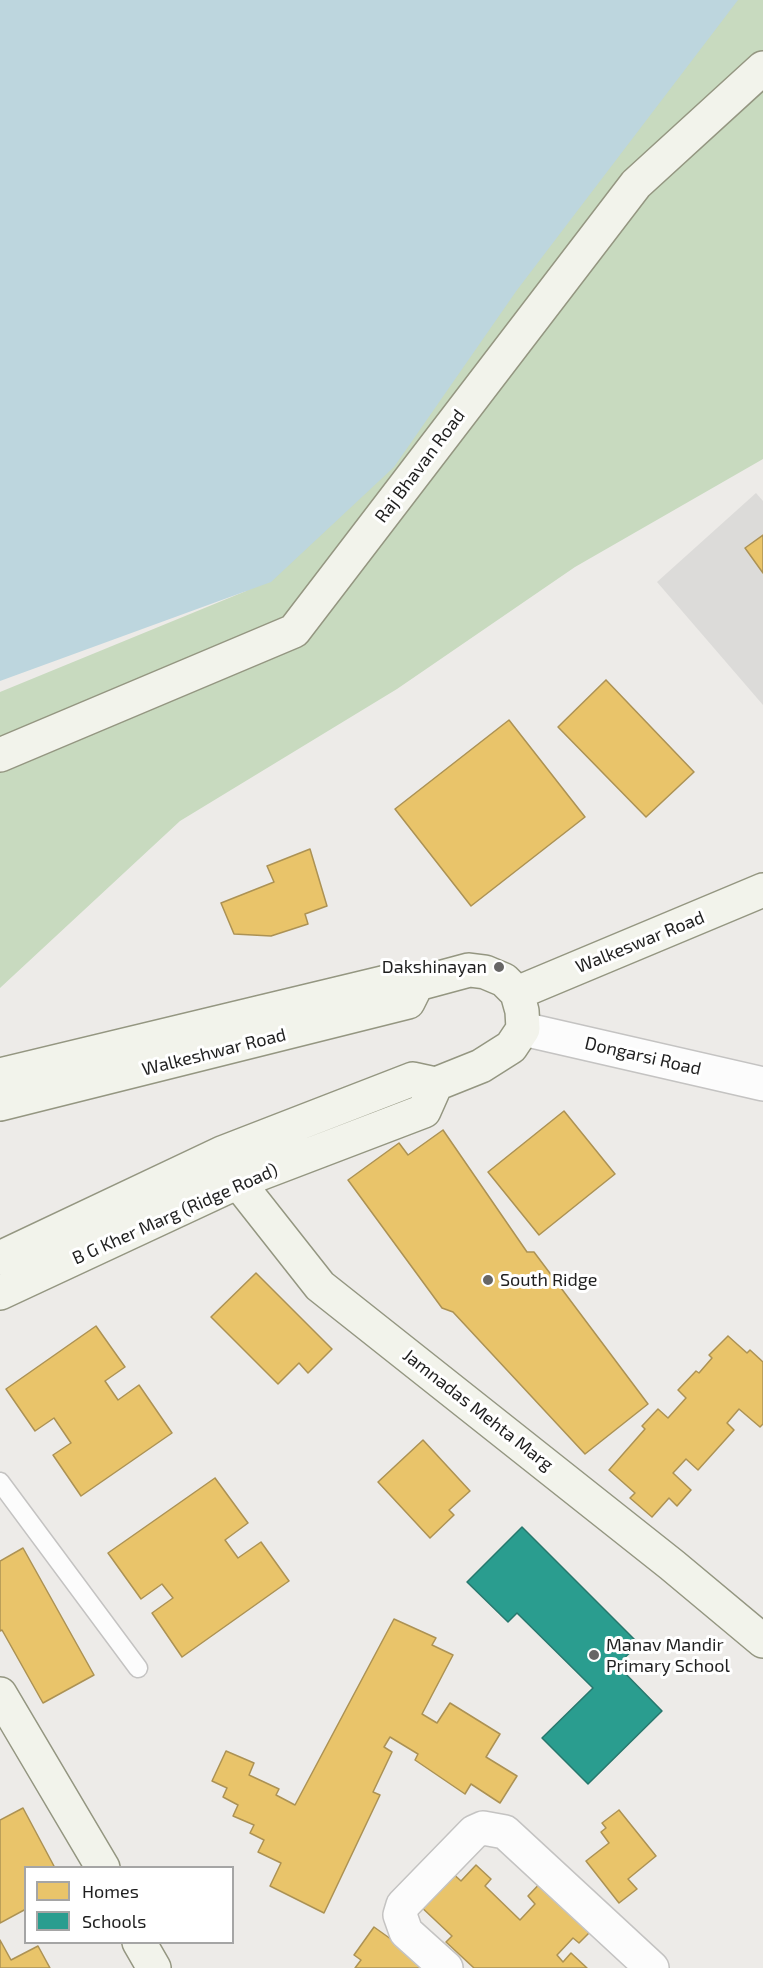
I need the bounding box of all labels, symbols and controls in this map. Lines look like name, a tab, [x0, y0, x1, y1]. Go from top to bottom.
street label: Raj Bhavan Road	[370, 405, 470, 527]
street label: Walkeswar Road	[572, 906, 708, 978]
place label: Dakshinayan	[382, 956, 487, 978]
marker: Dakshinayan	[492, 960, 506, 974]
street label: Walkeshwar Road	[140, 1024, 288, 1080]
street label: Dongarsi Road	[583, 1032, 703, 1080]
street label: B G Kher Marg (Ridge Road)	[69, 1159, 281, 1269]
place label: South Ridge	[500, 1269, 597, 1291]
marker: South Ridge	[481, 1273, 495, 1287]
street label: Jamnadas Mehta Marg	[398, 1345, 558, 1475]
place label: Manav Mandir Primary School	[606, 1634, 730, 1676]
marker: Manav Mandir Primary School	[587, 1648, 601, 1662]
legend	[24, 1866, 234, 1944]
text: Homes	[82, 1880, 139, 1902]
text: Schools	[82, 1910, 146, 1932]

